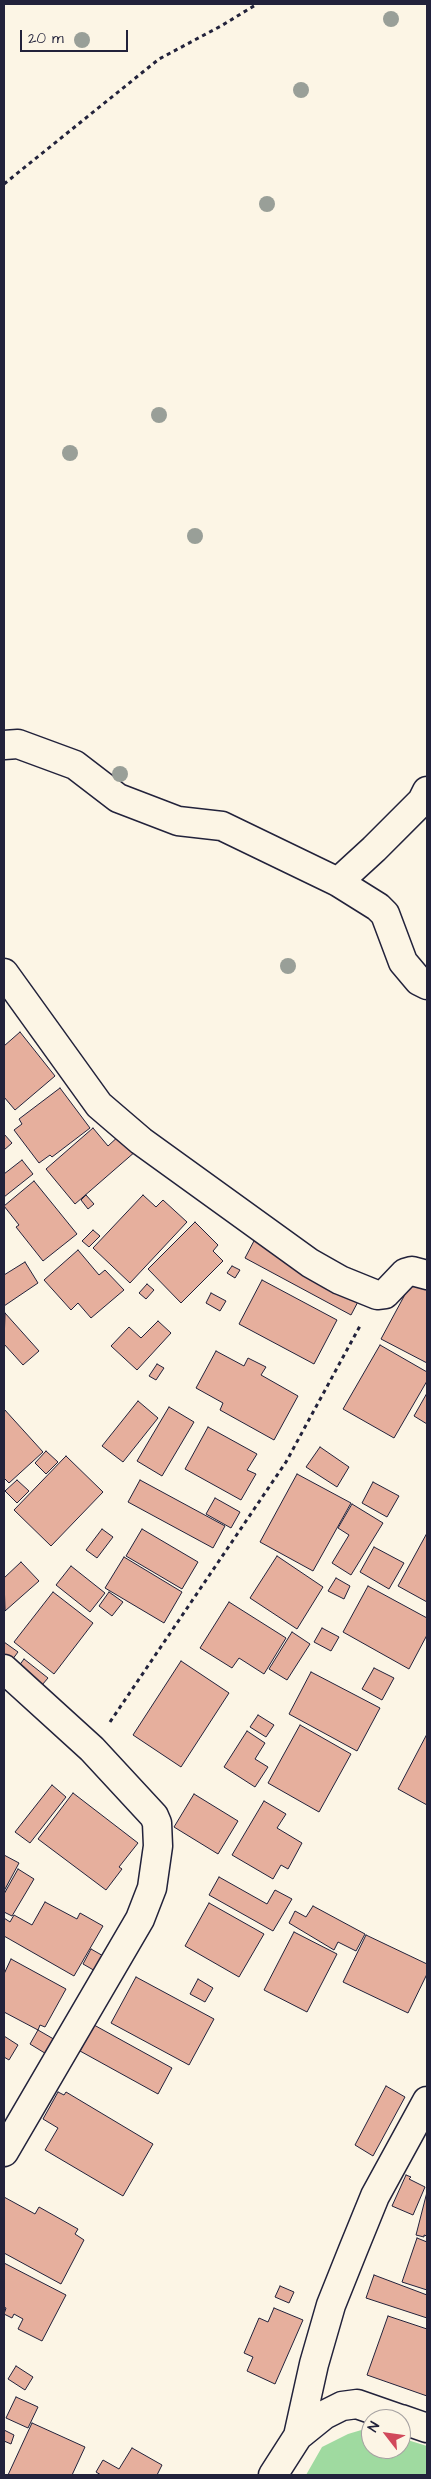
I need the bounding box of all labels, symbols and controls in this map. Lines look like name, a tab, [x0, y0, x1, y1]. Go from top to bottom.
scale bar	[22, 20, 130, 52]
text: 20 m	[28, 28, 64, 49]
north arrow	[361, 2409, 411, 2459]
text: N	[363, 2418, 385, 2436]

